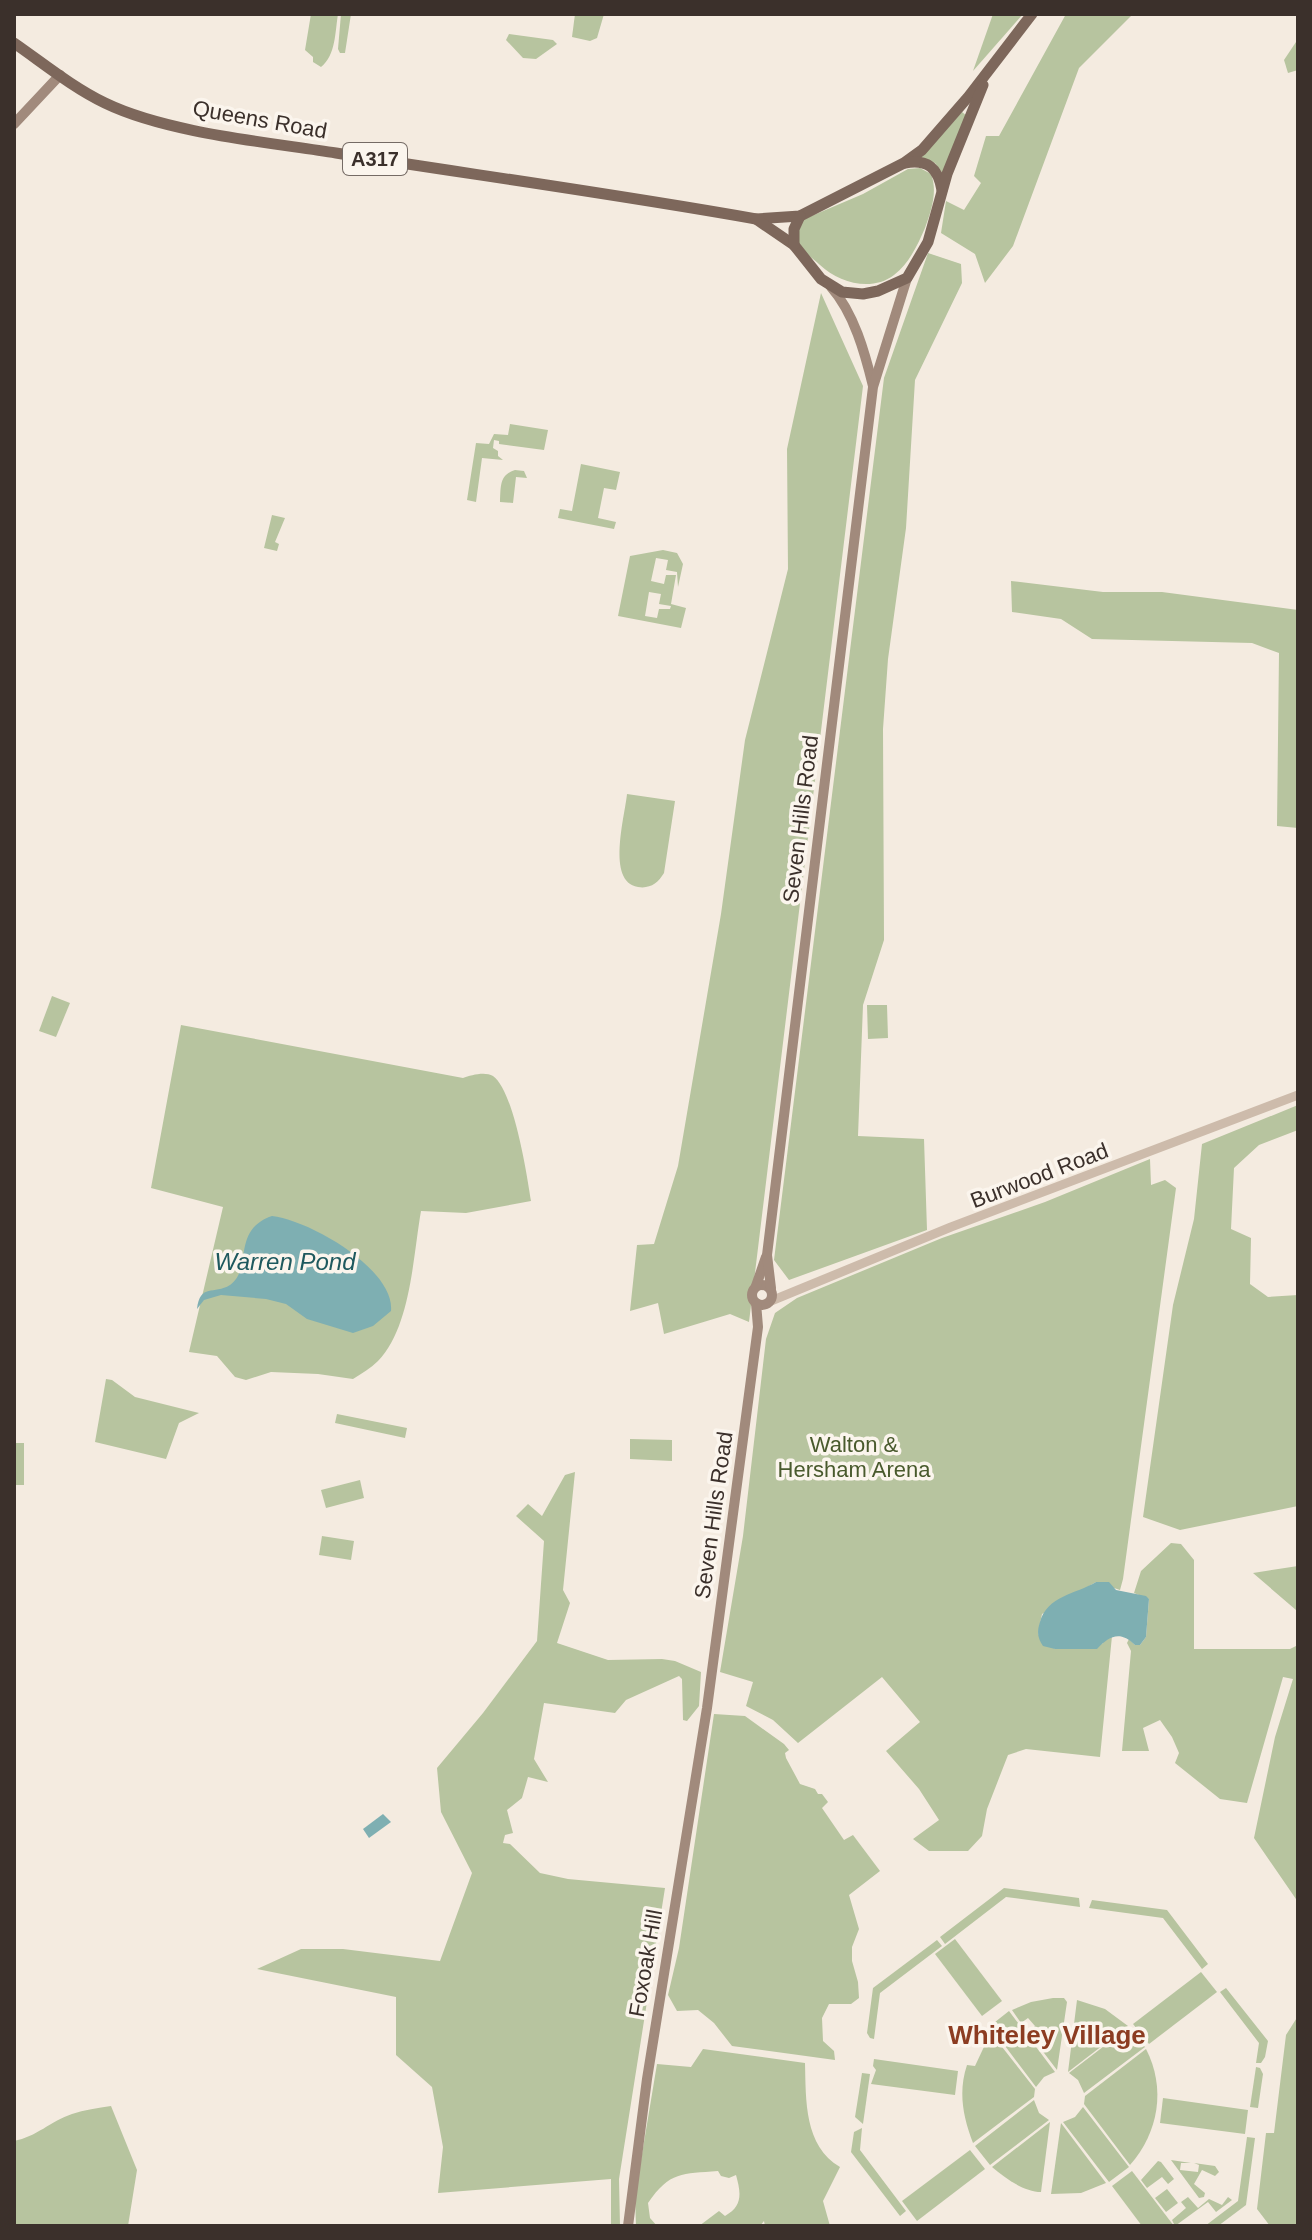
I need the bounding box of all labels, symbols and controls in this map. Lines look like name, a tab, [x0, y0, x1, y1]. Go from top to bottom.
street label: Queens Road	[191, 95, 329, 144]
road number: A317	[343, 143, 407, 175]
street label: Seven Hills Road	[778, 734, 823, 904]
street label: Burwood Road	[967, 1138, 1112, 1213]
water label: Warren Pond	[215, 1248, 356, 1275]
street label: Seven Hills Road	[689, 1430, 738, 1600]
park label: Walton & Hersham Arena	[778, 1432, 931, 1482]
street label: Foxoak Hill	[624, 1907, 667, 2019]
district label: Whiteley Village	[948, 2020, 1146, 2050]

